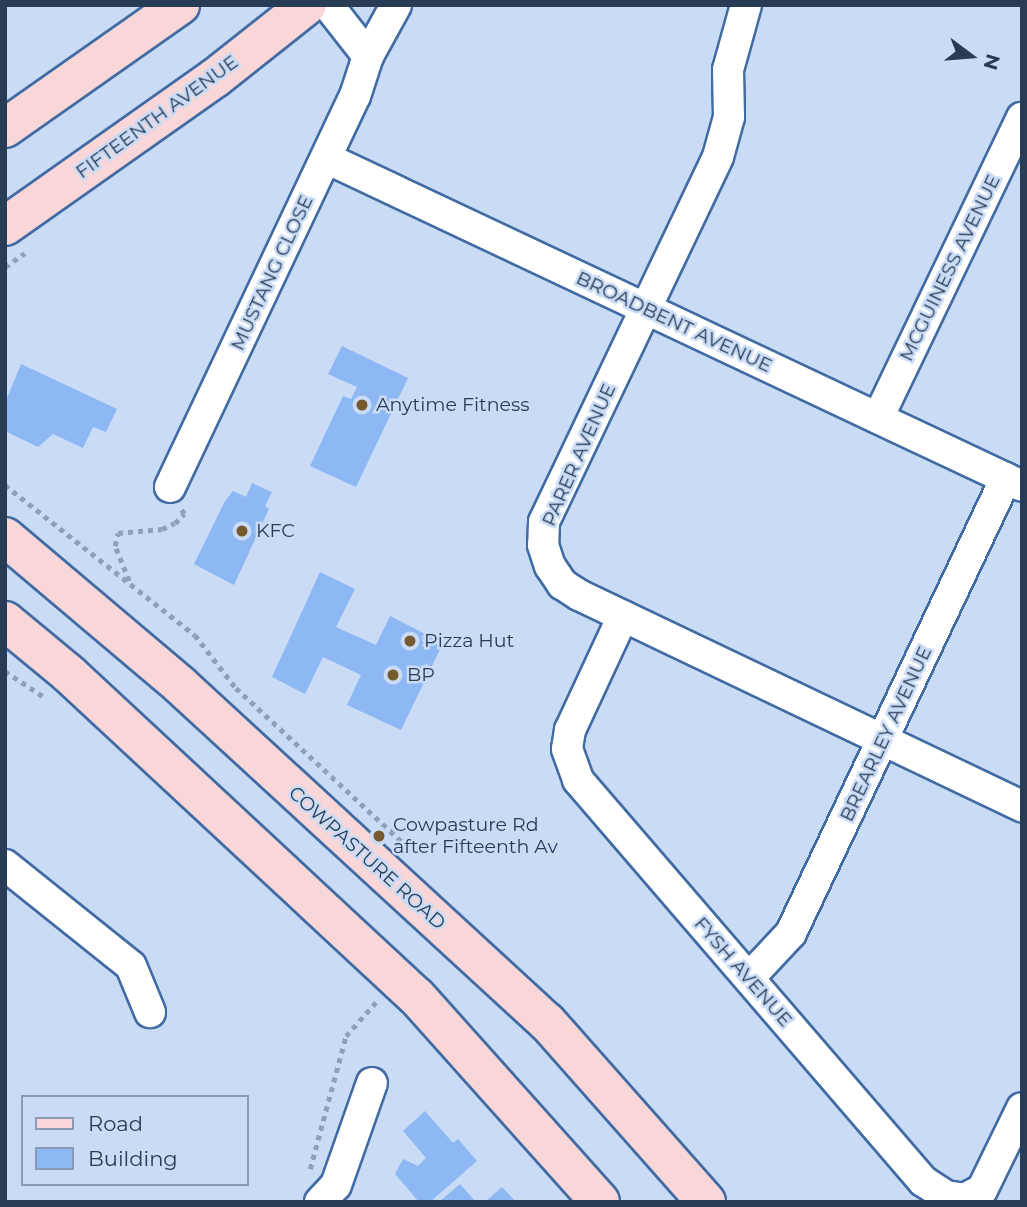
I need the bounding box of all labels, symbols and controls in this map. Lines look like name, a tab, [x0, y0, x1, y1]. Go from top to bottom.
north arrow	[936, 21, 1006, 91]
street label: FIFTEENTH AVENUE	[71, 51, 243, 183]
text: N	[978, 51, 1005, 72]
street label: MCGUINESS AVENUE	[895, 171, 1005, 365]
street label: MUSTANG CLOSE	[226, 192, 318, 354]
street label: BROADBENT AVENUE	[573, 267, 775, 377]
street label: PARER AVENUE	[537, 380, 621, 530]
place label: Anytime Fitness	[376, 394, 530, 416]
marker: Anytime Fitness	[354, 397, 370, 413]
place label: KFC	[256, 520, 295, 542]
marker: KFC	[234, 523, 250, 539]
place label: Pizza Hut	[424, 630, 514, 652]
marker: Pizza Hut	[402, 633, 418, 649]
street label: BREARLEY AVENUE	[835, 643, 937, 825]
place label: BP	[407, 664, 435, 686]
marker: BP	[385, 667, 401, 683]
street label: COWPASTURE ROAD	[284, 782, 450, 934]
place label: Cowpasture Rd after Fifteenth Av	[393, 814, 558, 858]
marker: Cowpasture Rd after Fifteenth Av	[371, 828, 387, 844]
street label: FYSH AVENUE	[689, 913, 797, 1031]
legend	[21, 1095, 248, 1186]
text: Road	[88, 1111, 143, 1136]
text: Building	[88, 1146, 178, 1171]

